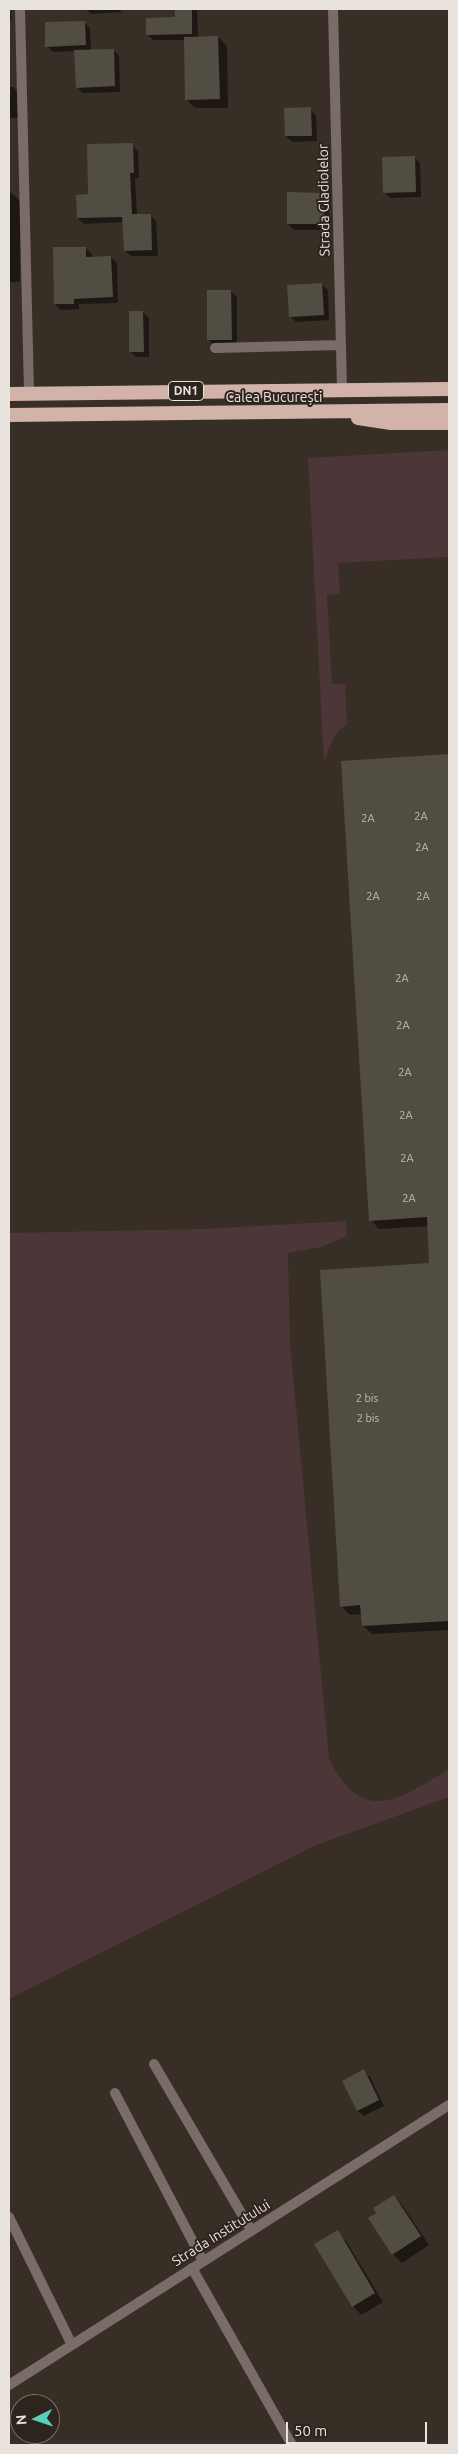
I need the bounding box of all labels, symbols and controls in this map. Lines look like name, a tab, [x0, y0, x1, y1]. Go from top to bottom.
street label: Strada Gladiolelor	[315, 144, 333, 256]
road number: DN1	[168, 382, 204, 401]
street label: Calea București	[226, 389, 322, 405]
house number: 2A	[414, 809, 428, 823]
house number: 2A	[361, 811, 375, 825]
house number: 2A	[415, 840, 429, 854]
house number: 2A	[366, 889, 380, 903]
house number: 2A	[416, 889, 430, 903]
house number: 2A	[395, 971, 409, 985]
house number: 2A	[396, 1018, 410, 1032]
house number: 2A	[398, 1065, 412, 1079]
house number: 2A	[399, 1108, 413, 1122]
house number: 2A	[400, 1151, 414, 1165]
house number: 2A	[402, 1191, 416, 1205]
house number: 2 bis	[356, 1391, 378, 1405]
house number: 2 bis	[357, 1411, 379, 1425]
street label: Strada Institutului	[169, 2196, 273, 2270]
north arrow	[10, 2394, 60, 2444]
scale bar	[288, 2412, 429, 2444]
text: N	[13, 2414, 29, 2426]
text: 50 m	[294, 2422, 327, 2439]

